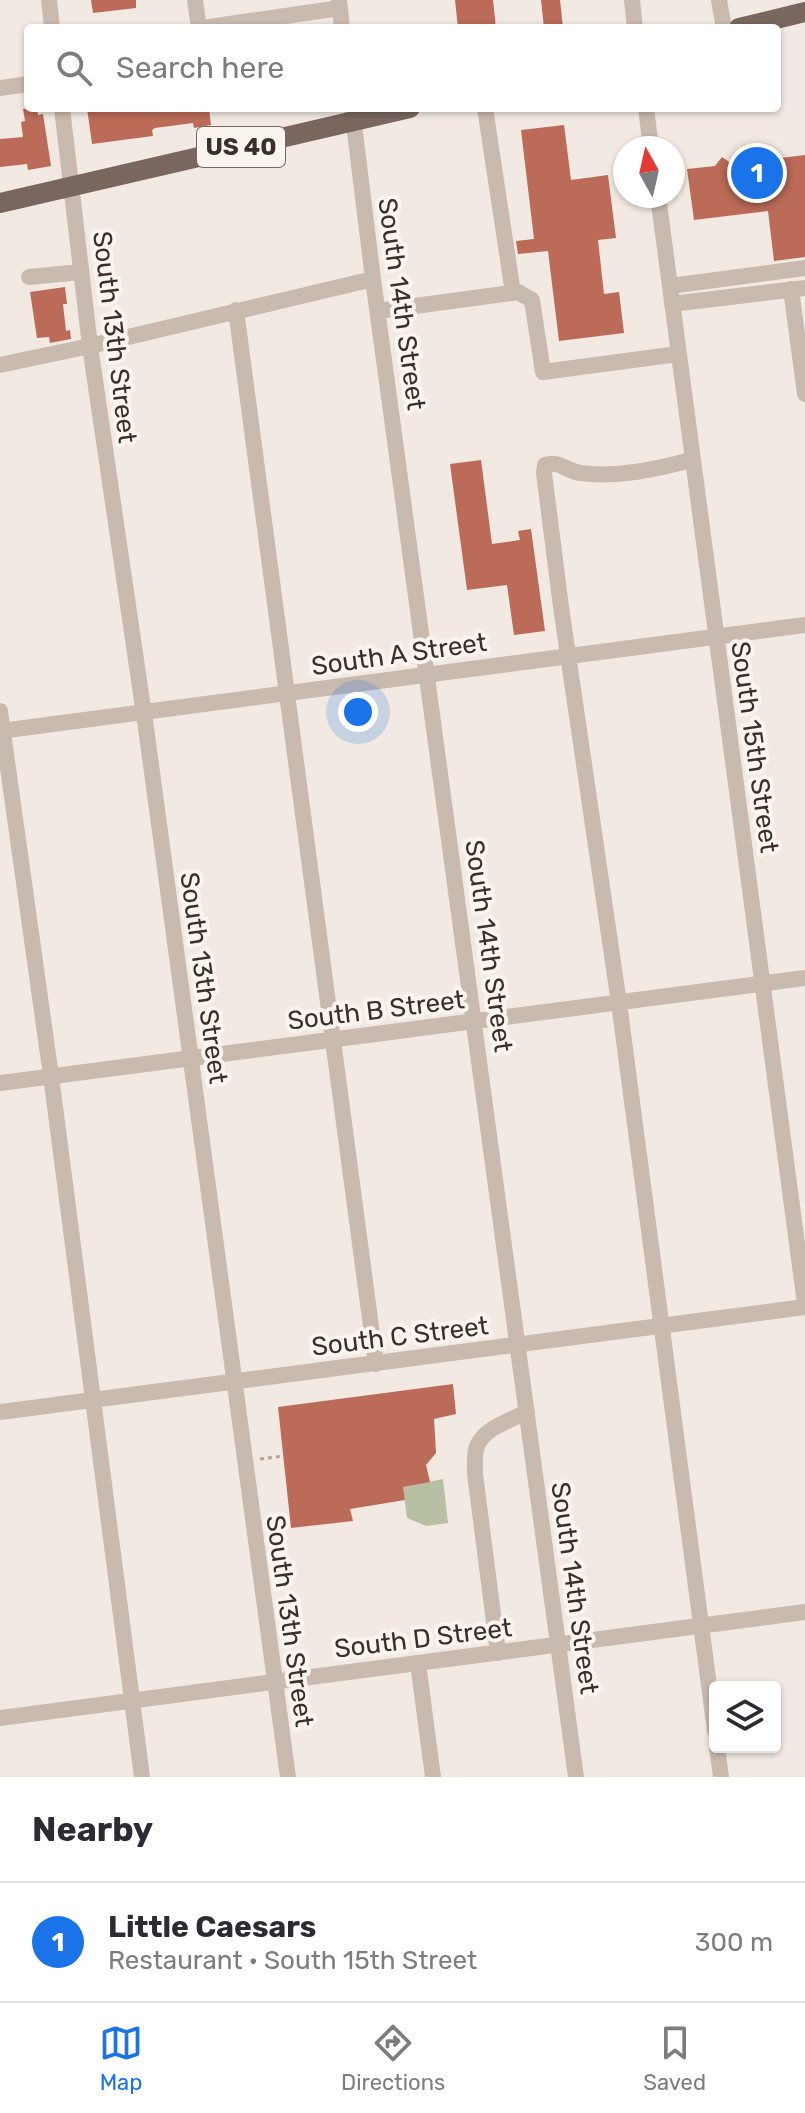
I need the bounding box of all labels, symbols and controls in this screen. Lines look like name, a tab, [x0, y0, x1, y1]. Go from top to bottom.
search box	[24, 24, 781, 112]
icon: search	[52, 46, 96, 90]
text: Search here	[116, 50, 284, 86]
road number: US 40	[197, 127, 285, 167]
north arrow	[613, 136, 685, 208]
pin: 1	[731, 143, 783, 203]
street label: South 14th Street	[371, 196, 432, 412]
street label: South 13th Street	[86, 229, 143, 445]
street label: South A Street	[309, 627, 489, 682]
street label: South 15th Street	[724, 639, 785, 855]
your location	[338, 692, 378, 732]
street label: South 14th Street	[458, 838, 519, 1054]
street label: South 13th Street	[173, 870, 234, 1086]
street label: South B Street	[286, 984, 466, 1037]
street label: South C Street	[310, 1310, 490, 1363]
street label: South 14th Street	[544, 1480, 605, 1696]
street label: South 13th Street	[259, 1513, 320, 1729]
street label: South D Street	[333, 1612, 514, 1665]
map controls	[709, 1681, 781, 1753]
button: layers	[709, 1681, 781, 1753]
text: Nearby	[32, 1809, 153, 1850]
text: Little Caesars	[108, 1909, 316, 1945]
text: 1	[52, 1927, 64, 1958]
text: 300 m	[695, 1927, 773, 1958]
text: Restaurant · South 15th Street	[108, 1945, 477, 1976]
tab: Map	[99, 2021, 143, 2096]
tab: Directions	[341, 2021, 445, 2096]
tab: Saved	[643, 2021, 706, 2096]

